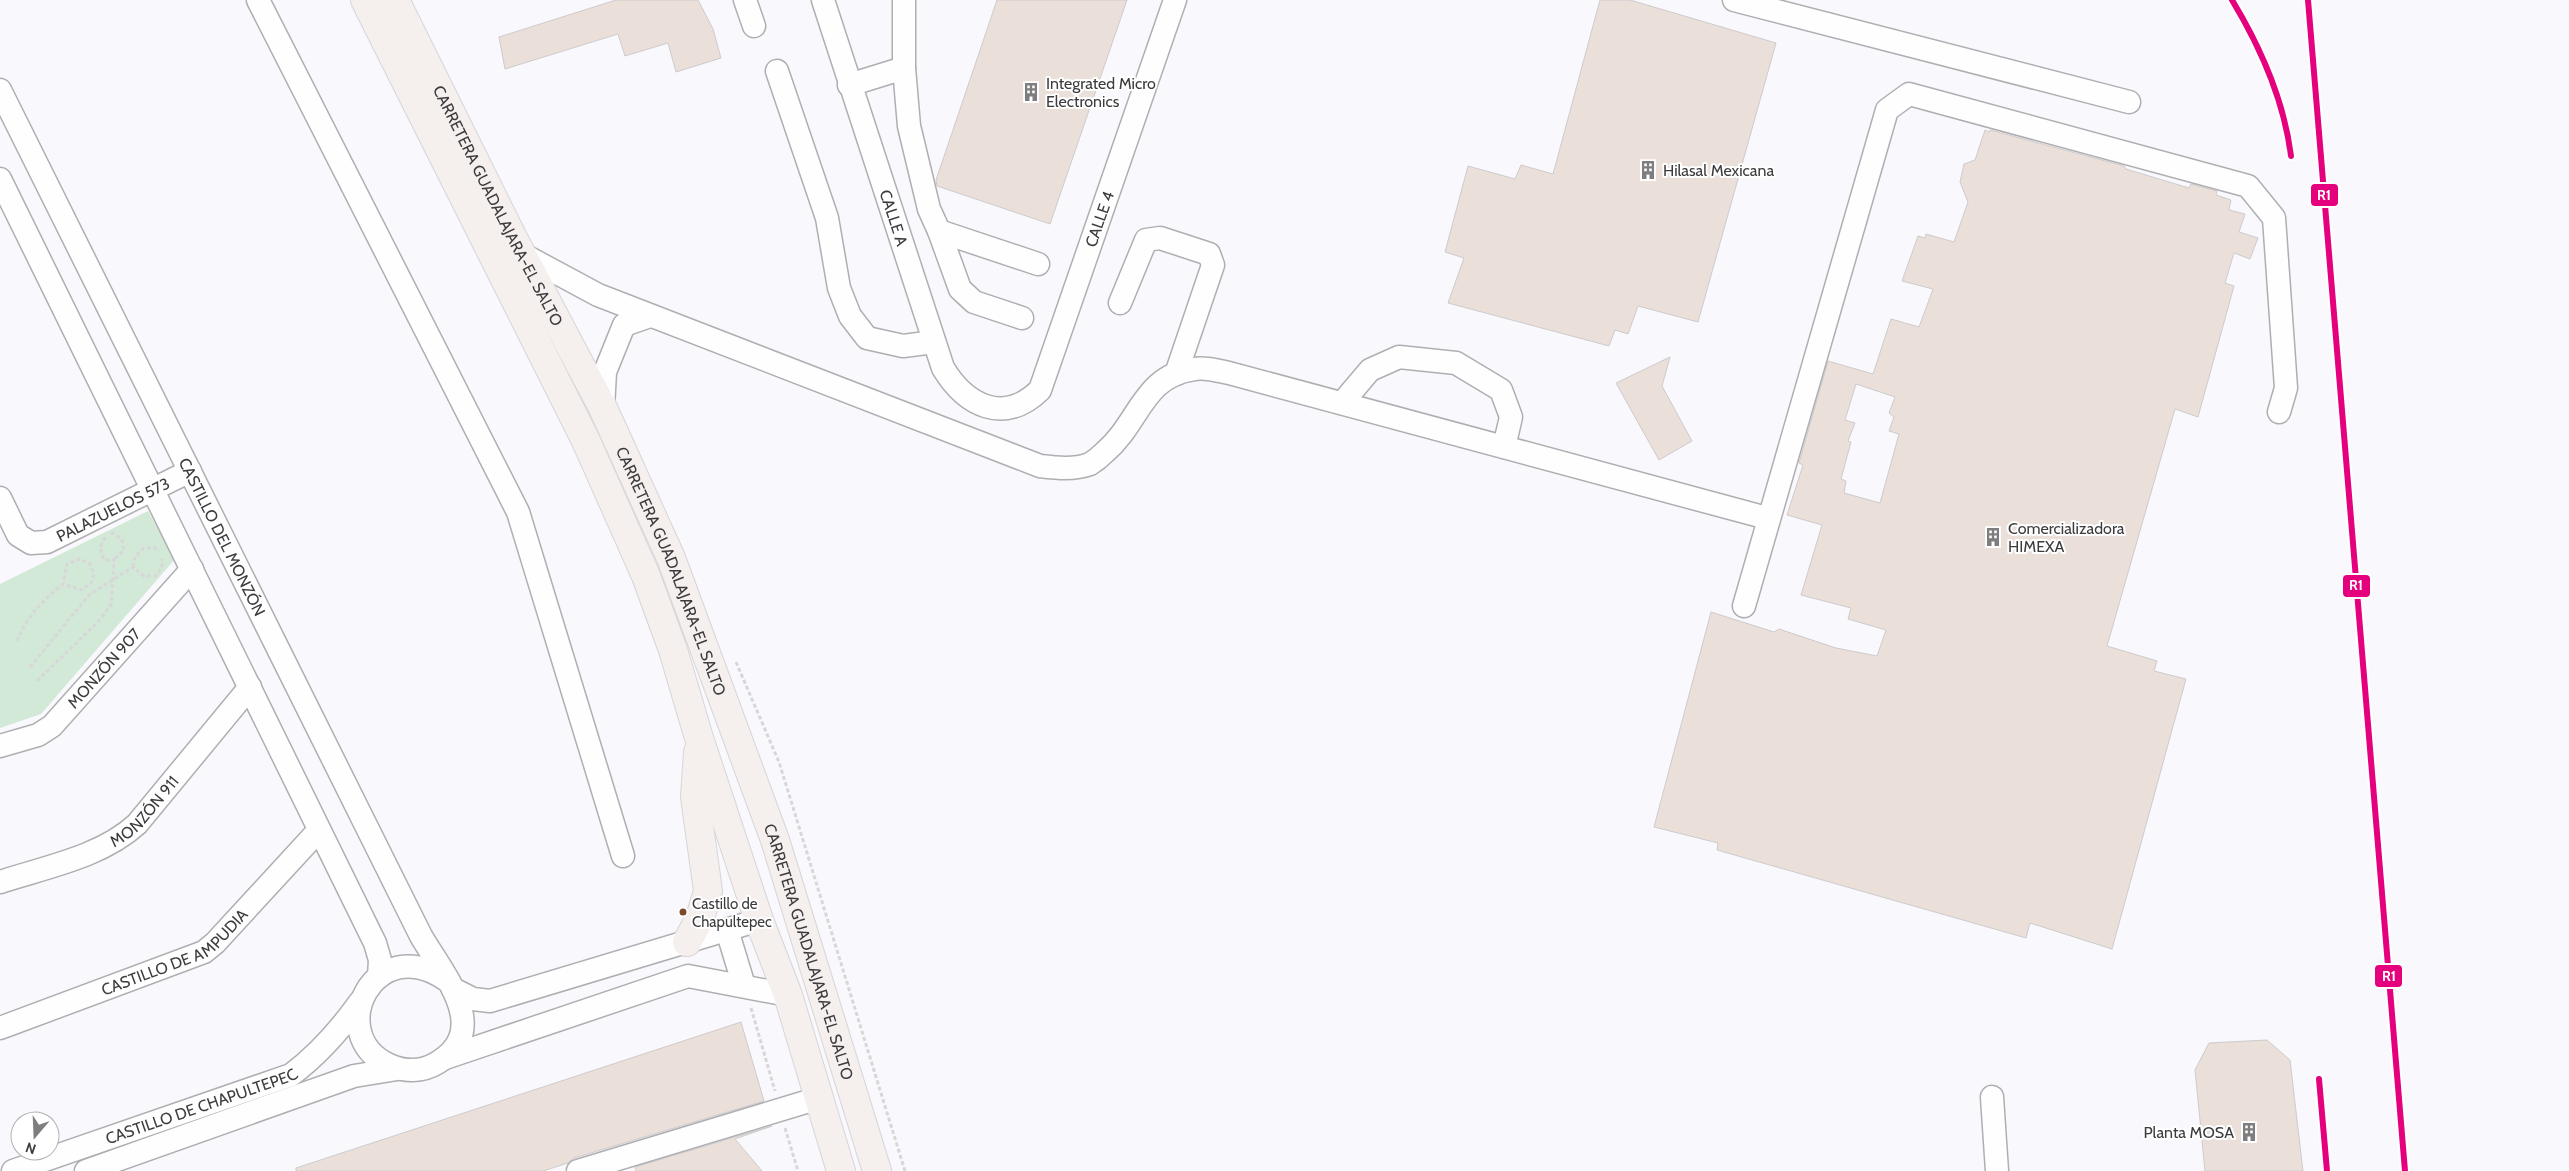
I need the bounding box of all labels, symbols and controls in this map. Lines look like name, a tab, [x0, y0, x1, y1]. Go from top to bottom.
place label: Integrated Micro Electronics	[1046, 74, 1156, 111]
building icon: Integrated Micro Electronics	[1020, 81, 1042, 103]
street label: CARRETERA GUADALAJARA-EL SALTO	[429, 82, 567, 329]
building icon: Hilasal Mexicana	[1637, 159, 1659, 181]
place label: Hilasal Mexicana	[1663, 161, 1774, 180]
line badge: R1	[2310, 183, 2339, 207]
text: R1	[2317, 186, 2331, 204]
street label: CALLE A	[875, 187, 912, 249]
street label: CALLE 4	[1081, 189, 1118, 250]
street label: CARRETERA GUADALAJARA-EL SALTO	[612, 444, 730, 698]
street label: CASTILLO DEL MONZÓN	[175, 455, 269, 619]
street label: PALAZUELOS 573	[53, 474, 173, 546]
place label: Comercializadora HIMEXA	[2008, 519, 2125, 556]
building icon: Comercializadora HIMEXA	[1982, 526, 2004, 548]
line badge: R1	[2342, 574, 2371, 598]
text: R1	[2349, 576, 2363, 594]
street label: MONZÓN 907	[64, 624, 145, 712]
street label: MONZÓN 911	[106, 772, 183, 851]
street label: CARRETERA GUADALAJARA-EL SALTO	[760, 821, 857, 1082]
place label: Castillo de Chapultepec	[692, 895, 772, 931]
street label: CASTILLO DE AMPUDIA	[99, 905, 252, 999]
marker: Castillo de Chapultepec	[678, 907, 688, 917]
line badge: R1	[2374, 964, 2403, 988]
text: R1	[2382, 967, 2396, 985]
street label: CASTILLO DE CHAPULTEPEC	[103, 1064, 302, 1148]
north arrow	[10, 1111, 60, 1161]
building icon: Planta MOSA	[2238, 1121, 2260, 1143]
place label: Planta MOSA	[2144, 1123, 2234, 1142]
text: N	[23, 1138, 38, 1158]

